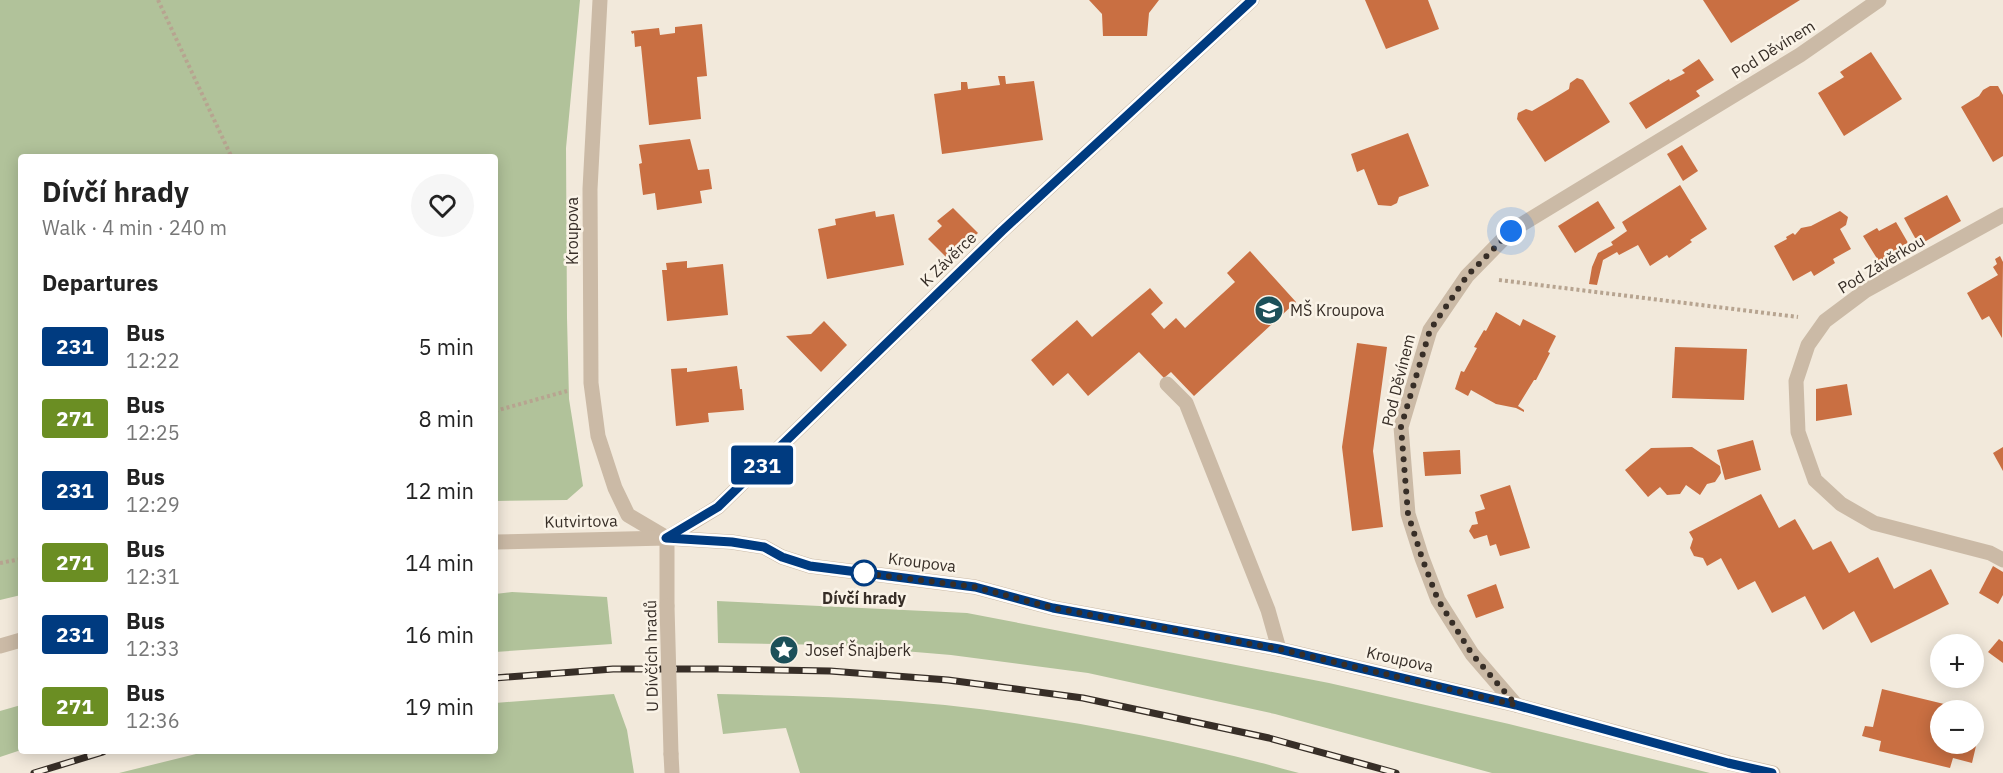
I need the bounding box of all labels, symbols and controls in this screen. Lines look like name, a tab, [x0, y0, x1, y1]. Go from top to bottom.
street label: Pod Děvínem	[1728, 15, 1818, 83]
text: Dívčí hrady	[42, 173, 189, 210]
button: heart	[411, 174, 474, 237]
street label: Kroupova	[562, 196, 582, 265]
text: Walk · 4 min · 240 m	[42, 214, 227, 241]
your location	[1496, 216, 1526, 246]
street label: K Závěrce	[916, 227, 981, 291]
street label: Pod Závěrkou	[1834, 230, 1928, 298]
text: Departures	[42, 268, 158, 297]
school or university icon: MŠ Kroupova	[1253, 294, 1285, 326]
place label: MŠ Kroupova	[1290, 299, 1385, 320]
text: Bus	[126, 318, 165, 347]
text: 231	[56, 332, 94, 360]
text: 5 min	[418, 332, 474, 361]
street label: Pod Děvínem	[1377, 332, 1419, 428]
text: 12:22	[126, 347, 180, 374]
text: Bus	[126, 390, 165, 419]
text: 271	[56, 404, 94, 432]
text: 8 min	[418, 404, 474, 433]
text: 12:25	[126, 419, 180, 446]
line badge: 231	[728, 446, 796, 484]
text: 231	[743, 451, 781, 479]
text: Bus	[126, 462, 165, 491]
text: 231	[56, 476, 94, 504]
text: 12 min	[405, 476, 474, 505]
text: 12:29	[126, 491, 180, 518]
street label: Kutvirtova	[544, 510, 618, 532]
text: Bus	[126, 534, 165, 563]
text: 271	[56, 548, 94, 576]
text: 14 min	[405, 548, 474, 577]
street label: Kroupova	[887, 548, 958, 576]
marker: Dívčí hrady	[851, 560, 877, 586]
text: 12:31	[126, 563, 180, 590]
place label: Dívčí hrady	[822, 588, 906, 608]
street label: U Dívčích hradů	[640, 600, 662, 712]
text: Bus	[126, 606, 165, 635]
text: 231	[56, 620, 94, 648]
text: 16 min	[405, 620, 474, 649]
place icon: Josef Šnajberk	[768, 634, 800, 666]
map controls	[1930, 634, 1984, 754]
button: +	[1930, 634, 1984, 688]
text: 12:33	[126, 635, 180, 662]
place label: Josef Šnajberk	[805, 639, 912, 660]
street label: Kroupova	[1365, 642, 1436, 677]
text: Bus	[126, 678, 165, 707]
text: 271	[56, 692, 94, 720]
text: 19 min	[405, 692, 474, 721]
button: −	[1930, 700, 1984, 754]
text: 12:36	[126, 707, 180, 734]

